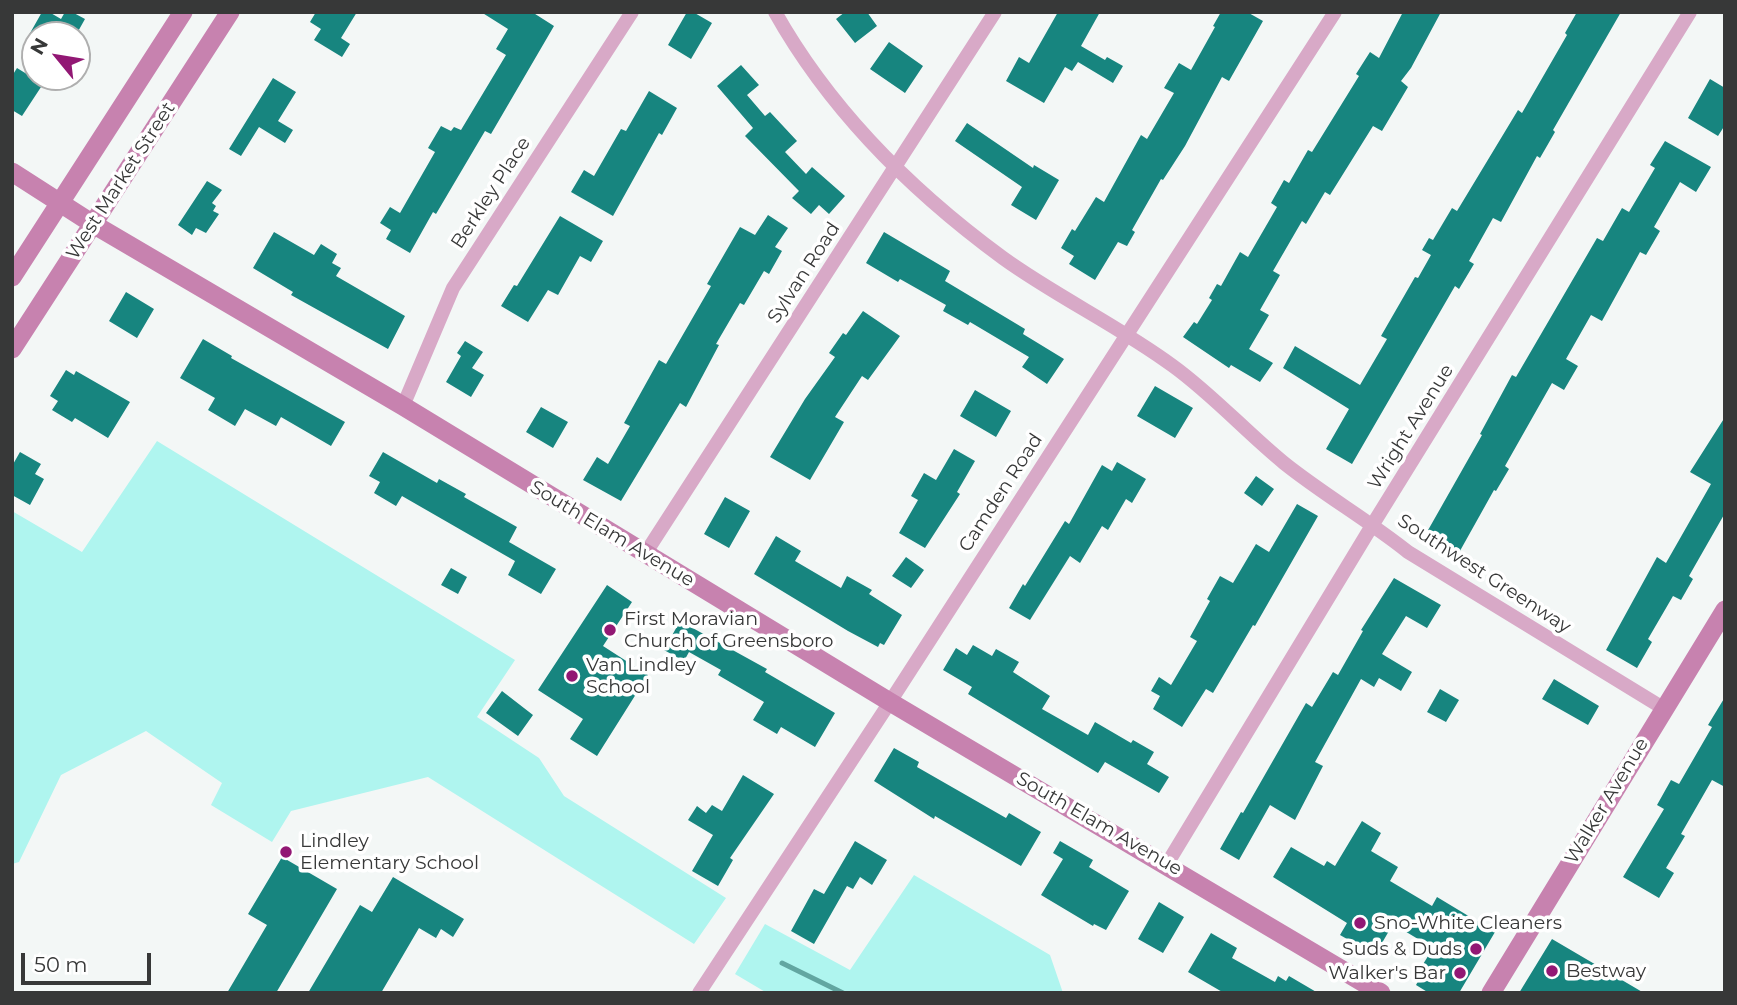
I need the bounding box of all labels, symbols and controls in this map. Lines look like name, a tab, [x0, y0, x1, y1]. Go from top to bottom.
north arrow	[21, 21, 91, 91]
text: N	[25, 34, 53, 59]
street label: West Market Street	[62, 98, 180, 264]
street label: Berkley Place	[446, 133, 536, 253]
street label: Sylvan Road	[763, 218, 845, 328]
street label: Wright Avenue	[1363, 360, 1459, 494]
street label: Camden Road	[954, 430, 1048, 556]
street label: South Elam Avenue	[526, 476, 698, 592]
street label: Southwest Greenway	[1393, 510, 1575, 638]
place label: First Moravian Church of Greensboro	[624, 608, 833, 652]
marker: First Moravian Church of Greensboro	[602, 622, 618, 638]
place label: Van Lindley School	[586, 654, 696, 698]
marker: Van Lindley School	[564, 668, 580, 684]
street label: Walker Avenue	[1560, 734, 1654, 868]
street label: South Elam Avenue	[1012, 767, 1186, 881]
place label: Lindley Elementary School	[300, 830, 479, 874]
marker: Lindley Elementary School	[278, 844, 294, 860]
place label: Sno-White Cleaners	[1374, 912, 1562, 934]
marker: Sno-White Cleaners	[1352, 915, 1368, 931]
place label: Suds & Duds	[1342, 938, 1462, 960]
scale bar	[24, 939, 154, 983]
marker: Suds & Duds	[1468, 941, 1484, 957]
text: 50 m	[34, 952, 88, 977]
place label: Bestway	[1566, 960, 1646, 982]
place label: Walker's Bar	[1328, 962, 1446, 984]
marker: Bestway	[1544, 963, 1560, 979]
marker: Walker's Bar	[1452, 965, 1468, 981]

